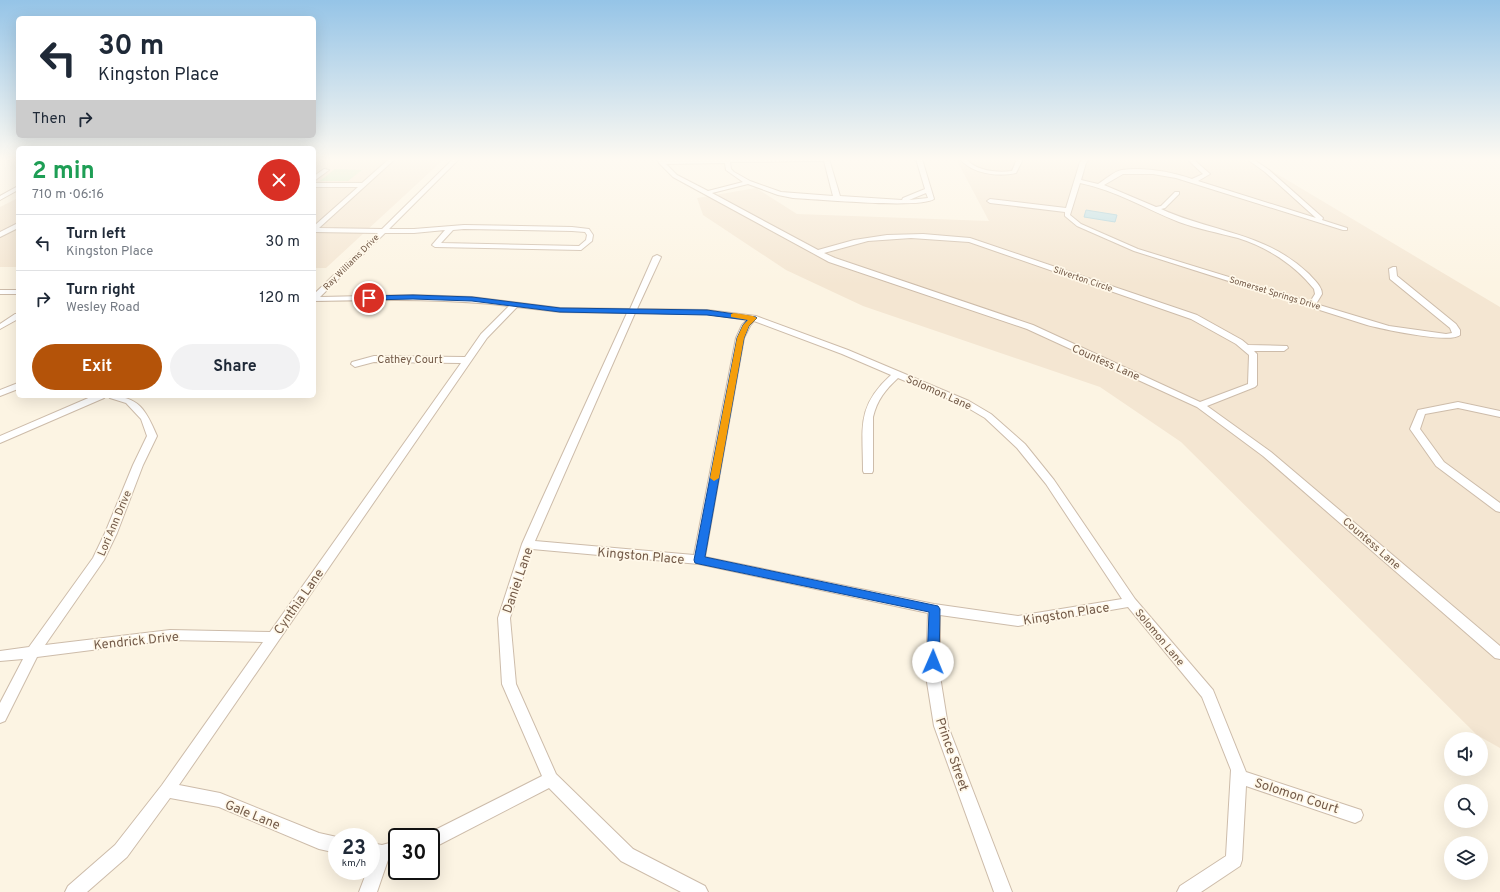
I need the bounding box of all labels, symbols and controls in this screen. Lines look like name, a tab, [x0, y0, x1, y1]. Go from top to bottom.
text: 30 m	[98, 29, 164, 65]
icon: left	[32, 32, 84, 84]
text: Kingston Place	[98, 64, 219, 87]
icon: right	[74, 108, 96, 130]
text: Then	[32, 110, 66, 129]
text: 2 min	[32, 157, 95, 187]
button: close	[258, 159, 300, 201]
text: 710 m · 06:16	[32, 187, 104, 203]
text: Turn left	[66, 225, 126, 244]
icon: left	[32, 232, 54, 254]
street label: Ray Williams Drive	[321, 232, 382, 293]
text: 30 m	[265, 233, 300, 252]
text: Kingston Place	[66, 244, 153, 260]
street label: Silverton Circle	[1052, 264, 1114, 295]
street label: Somerset Springs Drive	[1228, 274, 1322, 313]
text: Turn right	[66, 281, 135, 300]
pin	[352, 281, 386, 315]
icon: arrive	[358, 287, 380, 309]
icon: right	[32, 288, 54, 310]
text: 120 m	[259, 289, 300, 308]
text: Wesley Road	[66, 300, 140, 316]
street label: Countess Lane	[1070, 342, 1142, 384]
button: Exit	[32, 344, 162, 390]
button: Share	[170, 344, 300, 390]
street label: Cathey Court	[377, 353, 443, 367]
street label: Solomon Lane	[904, 372, 974, 414]
street label: Lori Ann Drive	[95, 488, 135, 558]
street label: Countess Lane	[1339, 515, 1403, 573]
street label: Kingston Place	[597, 545, 685, 569]
street label: Daniel Lane	[500, 546, 538, 616]
street label: Cynthia Lane	[271, 566, 328, 638]
street label: Kingston Place	[1022, 600, 1111, 630]
street label: Solomon Lane	[1131, 606, 1187, 669]
street label: Kendrick Drive	[93, 630, 180, 654]
position arrow	[912, 641, 954, 683]
street label: Prince Street	[931, 716, 971, 793]
map controls	[1444, 732, 1488, 880]
button: sound	[1444, 732, 1488, 776]
street label: Solomon Court	[1252, 776, 1341, 818]
button: search	[1444, 784, 1488, 828]
street label: Gale Lane	[222, 798, 282, 834]
speed limit sign: 30	[388, 828, 440, 880]
text: 23	[342, 836, 366, 862]
button: layers	[1444, 836, 1488, 880]
text: km/h	[342, 857, 366, 870]

